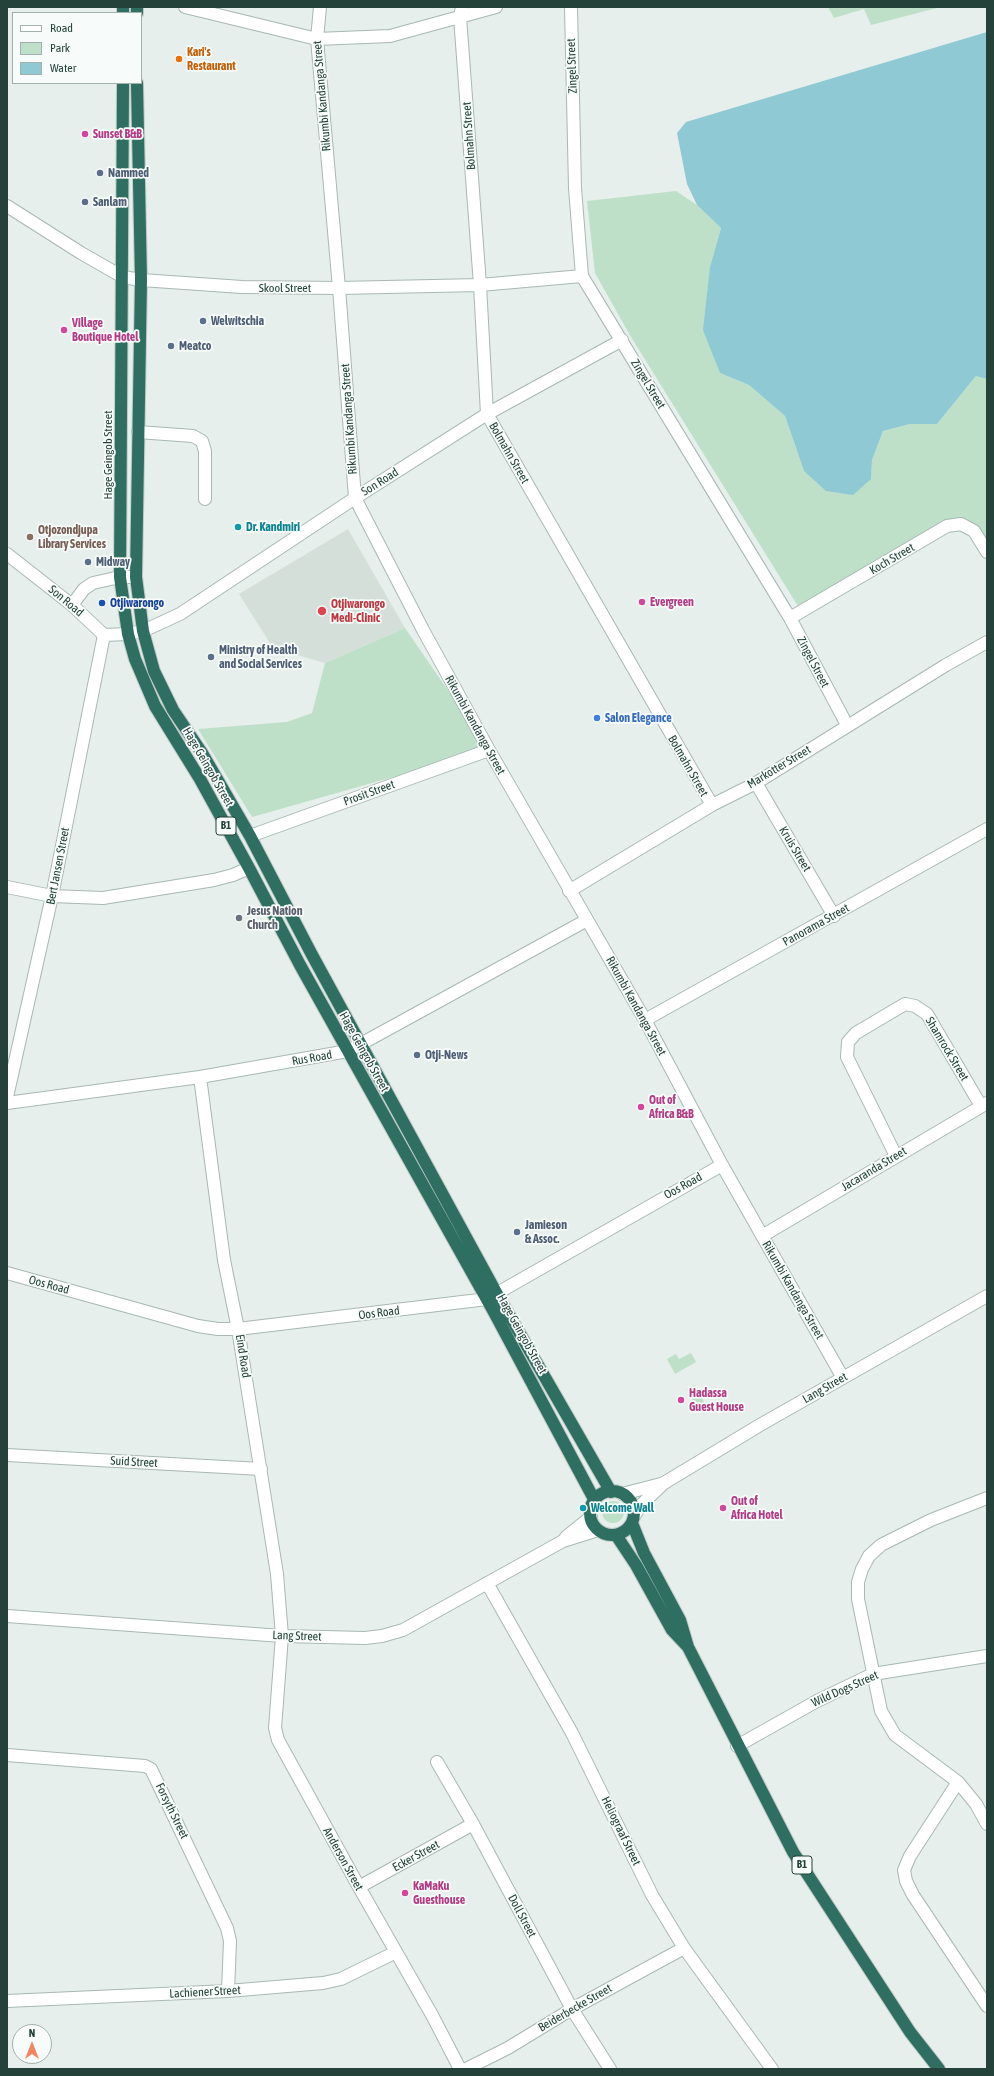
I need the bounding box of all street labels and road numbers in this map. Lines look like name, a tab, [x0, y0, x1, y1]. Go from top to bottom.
street label: Zingel Street	[564, 38, 580, 94]
street label: Rikumbi Kandanga Street	[310, 40, 334, 152]
street label: Bolmahn Street	[459, 101, 479, 171]
street label: Skool Street	[259, 281, 311, 295]
street label: Zingel Street	[628, 357, 668, 411]
street label: Rikumbi Kandanga Street	[338, 363, 360, 475]
street label: Hage Geingob Street	[101, 410, 115, 500]
street label: Bolmahn Street	[486, 420, 532, 486]
street label: Son Road	[359, 465, 401, 499]
street label: Koch Street	[867, 540, 917, 578]
street label: Son Road	[46, 582, 86, 620]
street label: Zingel Street	[794, 634, 832, 690]
street label: Rikumbi Kandanga Street	[442, 673, 508, 777]
street label: Hage Geingob Street	[179, 725, 237, 809]
street label: Bolmahn Street	[665, 733, 711, 799]
street label: Markotter Street	[745, 742, 813, 792]
street label: Prosit Street	[341, 777, 397, 809]
road number: B1	[216, 817, 236, 835]
street label: Kruis Street	[776, 824, 814, 874]
street label: Bert Jansen Street	[43, 826, 73, 906]
street label: Panorama Street	[780, 901, 852, 949]
street label: Rikumbi Kandanga Street	[603, 954, 669, 1058]
street label: Hage Geingob Street	[336, 1010, 392, 1094]
street label: Shamrock Street	[922, 1014, 972, 1084]
street label: Rus Road	[291, 1047, 333, 1069]
street label: Jacaranda Street	[839, 1144, 909, 1194]
street label: Oos Road	[661, 1170, 705, 1202]
street label: Rikumbi Kandanga Street	[759, 1238, 827, 1342]
street label: Oos Road	[27, 1273, 71, 1297]
street label: Hage Geingob Street	[494, 1292, 550, 1376]
street label: Oos Road	[358, 1303, 400, 1323]
street label: Eind Road	[232, 1333, 254, 1379]
street label: Lang Street	[800, 1369, 850, 1407]
street label: Suid Street	[110, 1454, 158, 1470]
street label: Lang Street	[272, 1628, 322, 1644]
street label: Wild Dogs Street	[809, 1668, 881, 1710]
street label: Forsyth Street	[152, 1781, 192, 1841]
street label: Heliograaf Street	[598, 1794, 644, 1868]
street label: Anderson Street	[320, 1825, 366, 1893]
street label: Ecker Street	[390, 1837, 442, 1875]
road number: B1	[792, 1856, 812, 1874]
street label: Doll Street	[505, 1892, 539, 1940]
street label: Beiderbecke Street	[536, 1981, 614, 2035]
street label: Lachiener Street	[169, 1983, 241, 2001]

